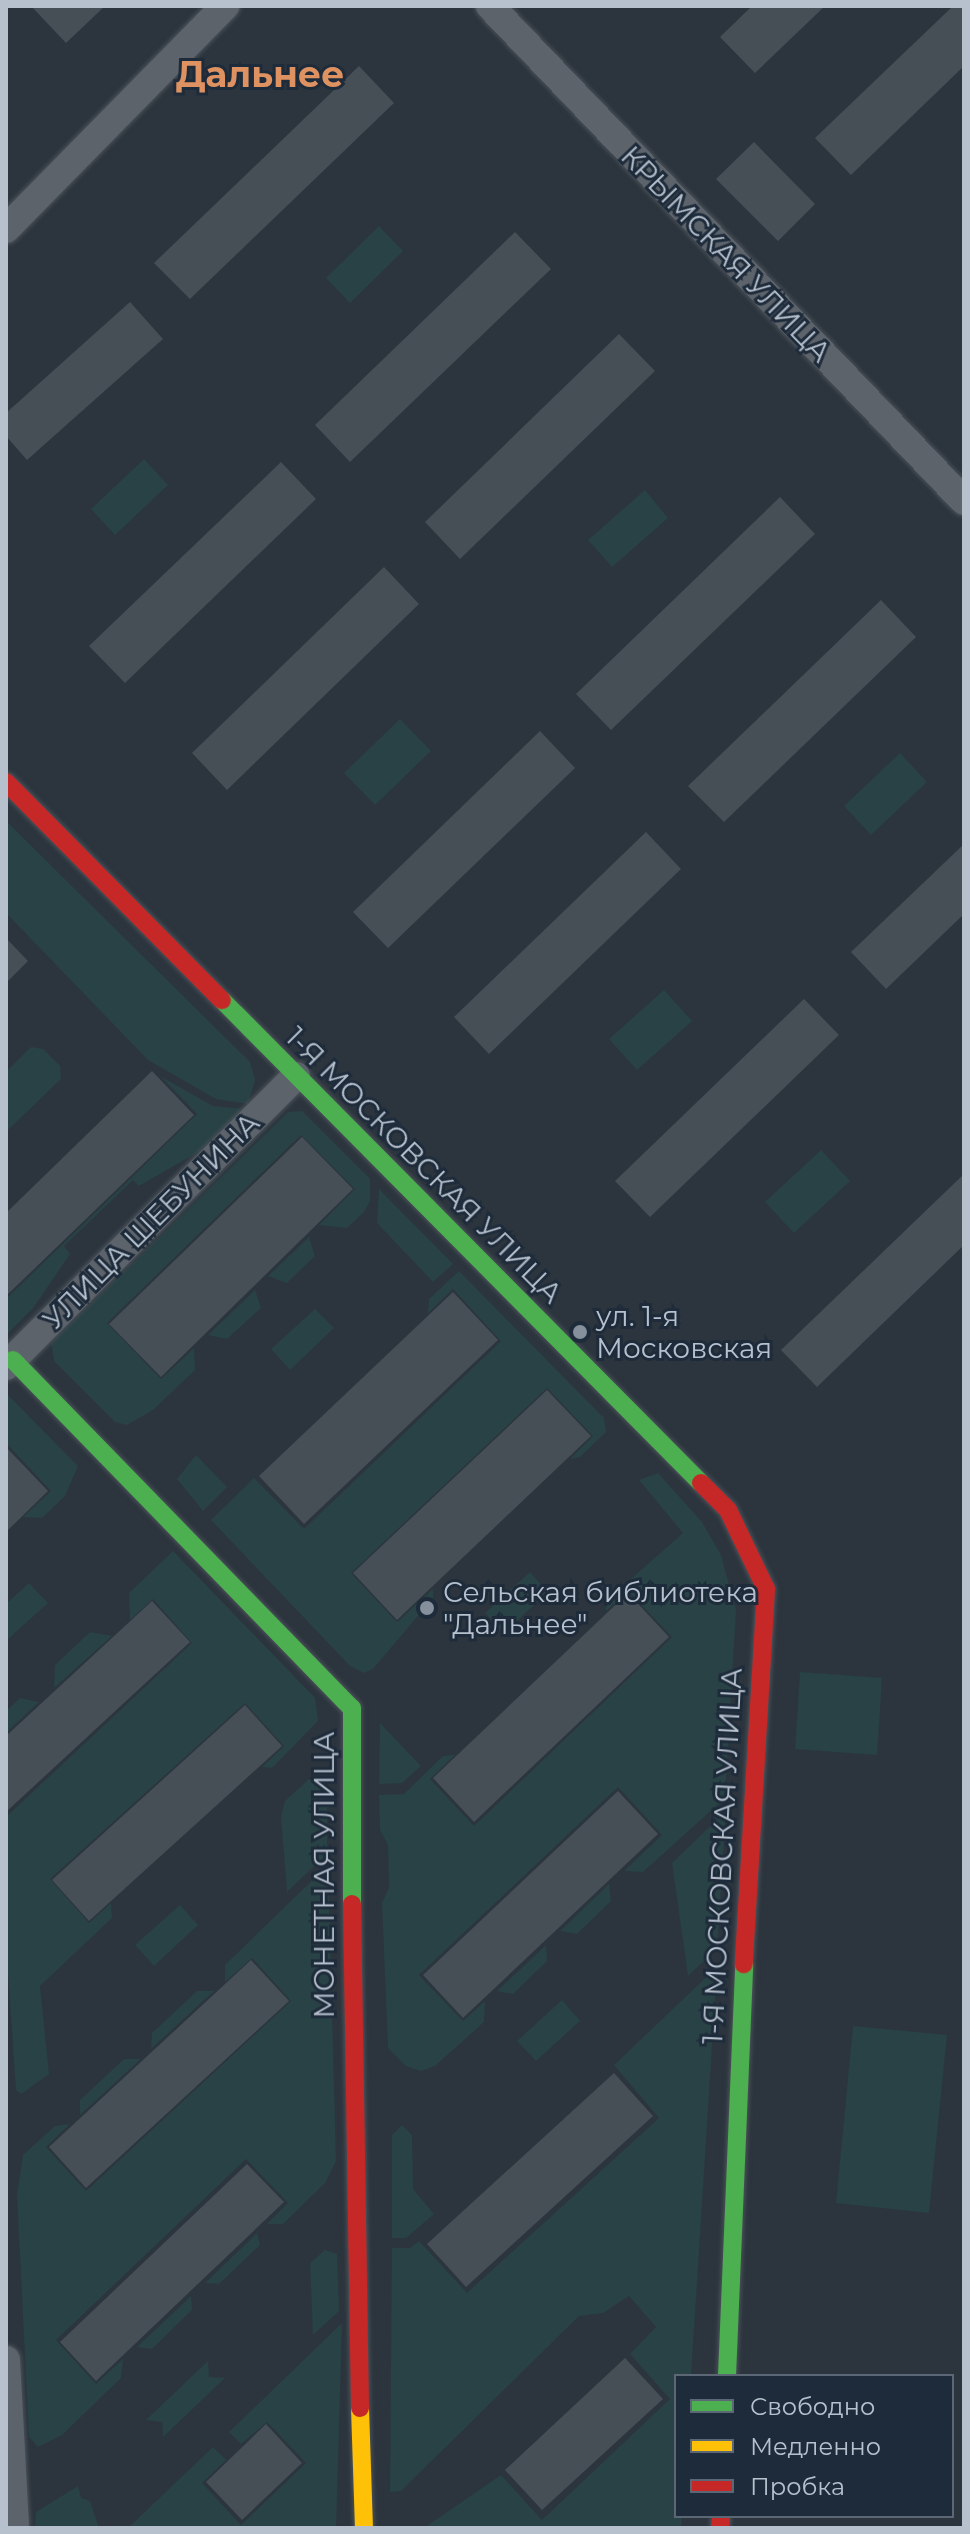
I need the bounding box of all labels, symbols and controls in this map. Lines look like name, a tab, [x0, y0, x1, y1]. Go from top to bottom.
district label: Дальнее	[176, 53, 344, 97]
street label: КРЫМСКАЯ УЛИЦА	[614, 139, 838, 369]
street label: 1-Я МОСКОВСКАЯ УЛИЦА	[279, 1020, 569, 1310]
street label: УЛИЦА ШЕБУНИНА	[36, 1106, 266, 1336]
place label: ул. 1-я Московская	[596, 1299, 772, 1365]
marker: ул. 1-я Московская	[571, 1323, 589, 1341]
place label: Сельская библиотека "Дальнее"	[443, 1575, 758, 1641]
marker: Сельская библиотека "Дальнее"	[418, 1599, 436, 1617]
street label: 1-Я МОСКОВСКАЯ УЛИЦА	[695, 1667, 749, 2045]
street label: МОНЕТНАЯ УЛИЦА	[307, 1732, 341, 2018]
legend	[674, 2374, 954, 2518]
text: Свободно	[750, 2392, 875, 2421]
text: Медленно	[750, 2432, 881, 2461]
text: Пробка	[750, 2472, 845, 2501]

